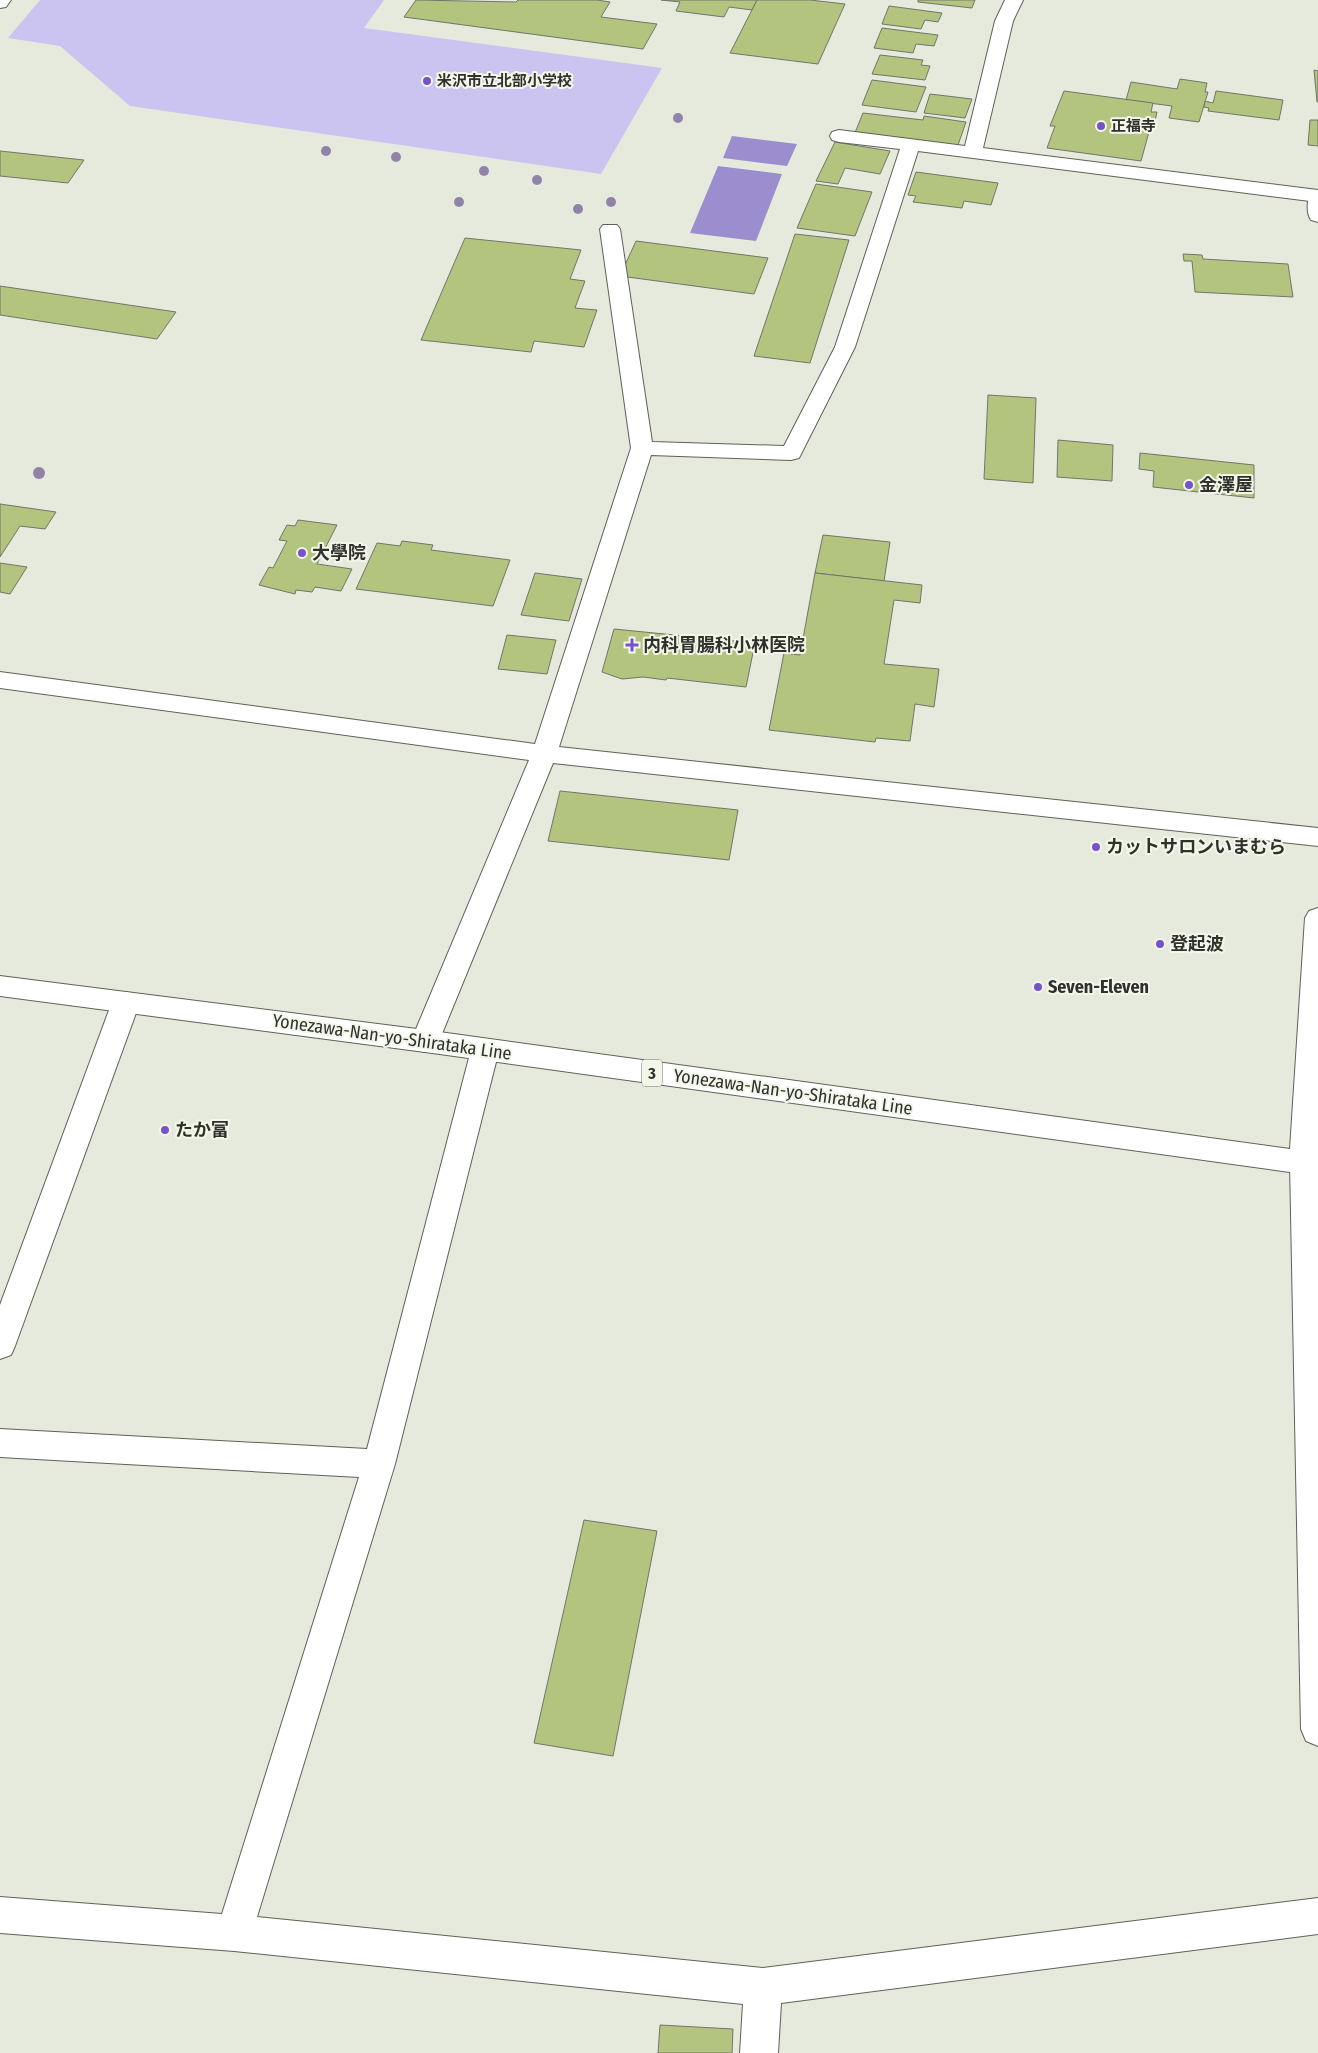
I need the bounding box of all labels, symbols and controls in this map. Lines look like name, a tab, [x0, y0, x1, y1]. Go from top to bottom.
place label: 米沢市立北部小学校	[437, 72, 572, 90]
marker: 米沢市立北部小学校	[421, 75, 433, 87]
place label: 正福寺	[1111, 117, 1156, 135]
marker: 正福寺	[1095, 120, 1107, 132]
place label: 金澤屋	[1199, 474, 1253, 496]
marker: 金澤屋	[1183, 479, 1195, 491]
place label: 大學院	[312, 542, 366, 564]
marker: 大學院	[296, 547, 308, 559]
place label: 内科胃腸科小林医院	[643, 634, 805, 656]
marker: 内科胃腸科小林医院	[625, 638, 639, 652]
place label: カットサロンいまむら	[1106, 836, 1286, 858]
marker: カットサロンいまむら	[1090, 841, 1102, 853]
place label: 登起波	[1170, 933, 1224, 955]
marker: 登起波	[1154, 938, 1166, 950]
place label: Seven-Eleven	[1048, 976, 1149, 998]
marker: Seven-Eleven	[1032, 981, 1044, 993]
street label: Yonezawa-Nan-yo-Shirataka Line	[271, 1009, 513, 1065]
road number: 3	[642, 1060, 662, 1086]
street label: Yonezawa-Nan-yo-Shirataka Line	[672, 1064, 914, 1120]
place label: たか富	[175, 1119, 229, 1141]
marker: たか富	[159, 1124, 171, 1136]

